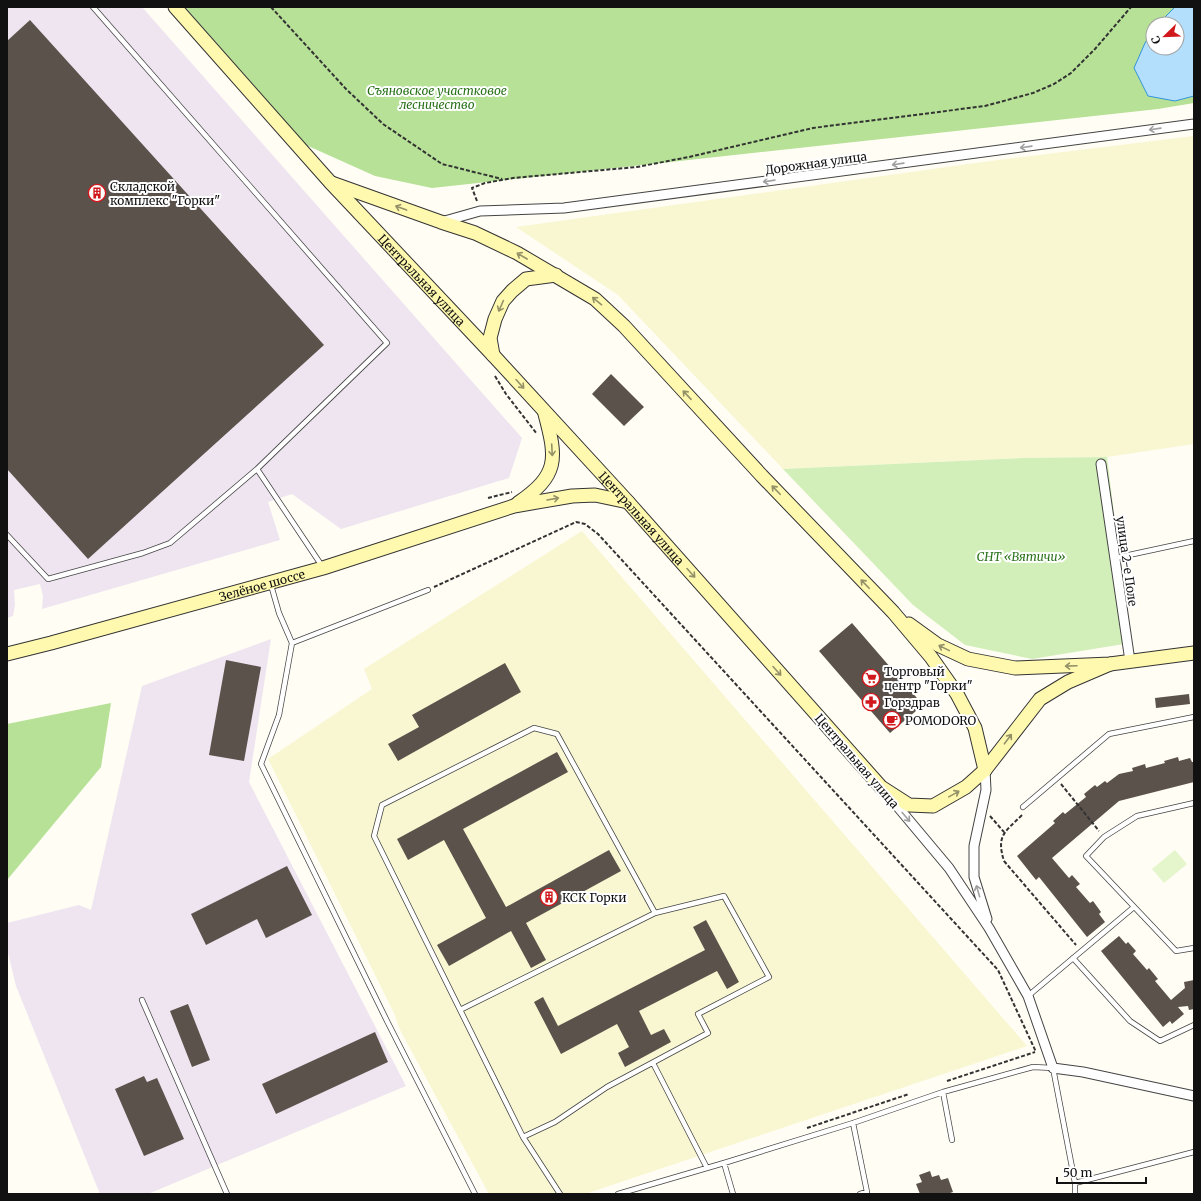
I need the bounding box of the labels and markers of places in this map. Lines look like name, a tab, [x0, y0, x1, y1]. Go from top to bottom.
place label: Складской комплекс "Горки"	[110, 179, 220, 208]
building icon: Складской комплекс "Горки"	[87, 183, 107, 203]
place label: Торговый центр "Горки"	[884, 664, 973, 693]
supermarket icon: Торговый центр "Горки"	[861, 668, 881, 688]
pharmacy icon: Горздрав	[861, 692, 881, 712]
place label: Горздрав	[884, 695, 940, 710]
cafe icon: POMODORO	[882, 710, 902, 730]
place label: POMODORO	[905, 713, 977, 728]
building icon: КСК Горки	[539, 887, 559, 907]
place label: КСК Горки	[562, 890, 627, 905]

